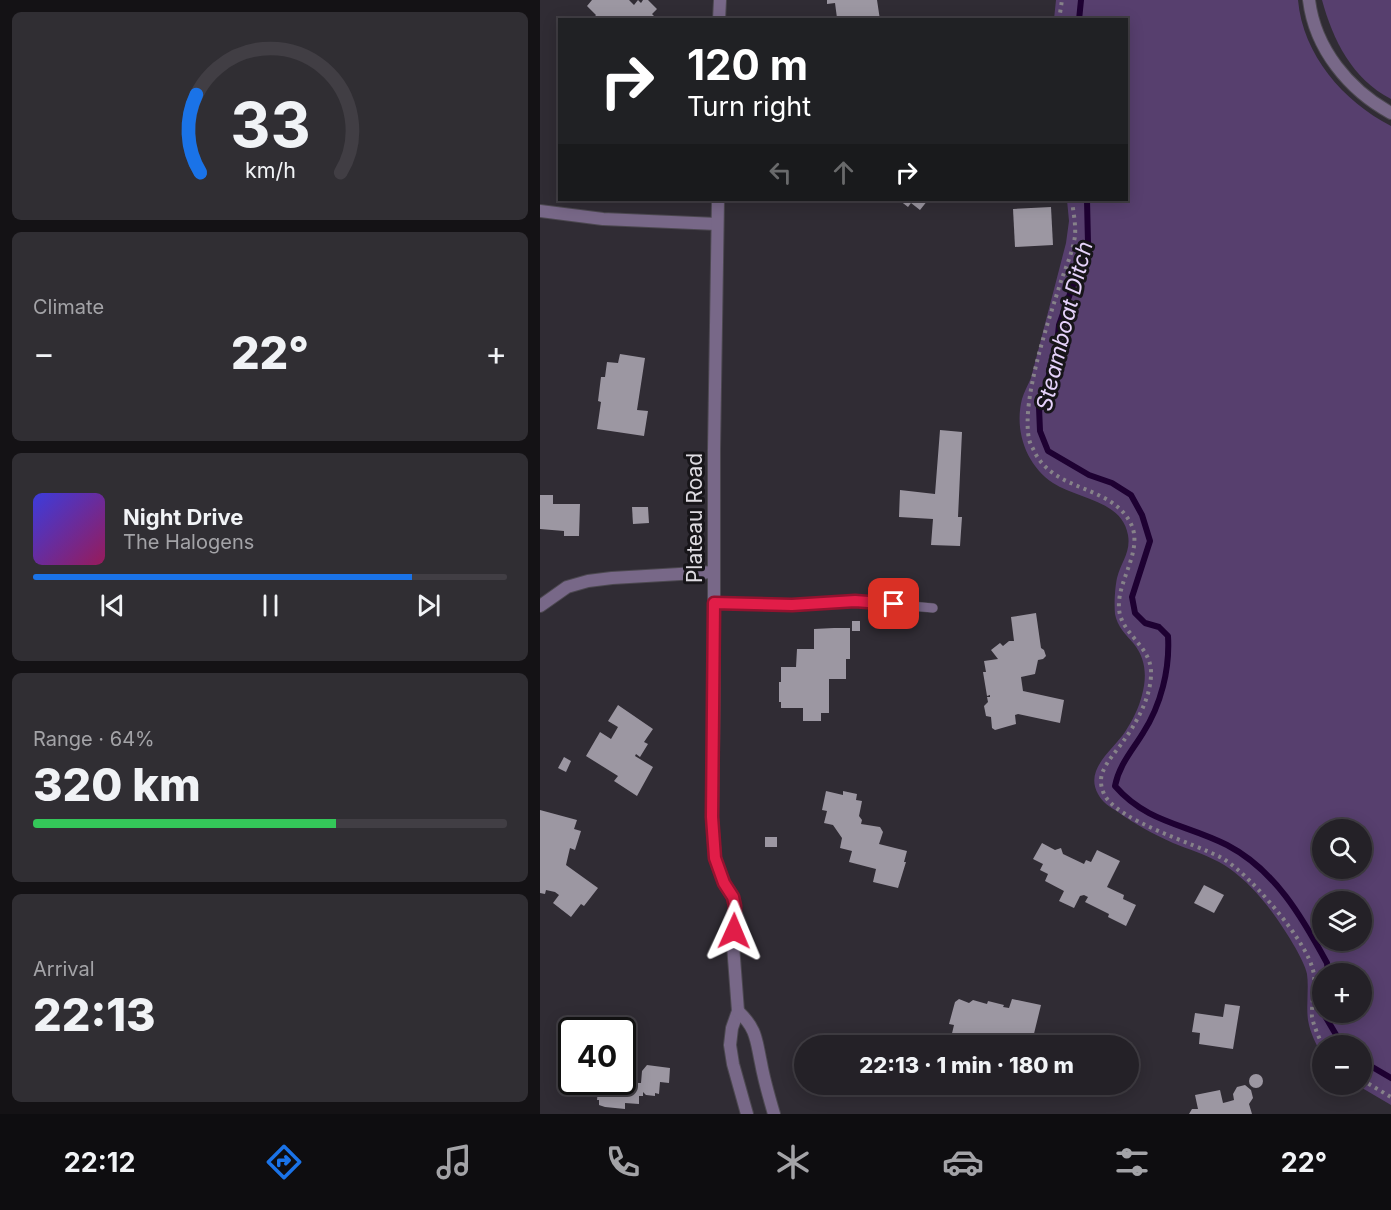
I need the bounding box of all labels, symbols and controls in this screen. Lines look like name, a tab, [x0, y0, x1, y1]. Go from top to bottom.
text: 120 m	[687, 39, 808, 90]
icon: right	[588, 42, 666, 120]
text: 33	[230, 87, 310, 162]
text: Turn right	[687, 90, 811, 123]
icon: left	[764, 156, 797, 189]
icon: ahead	[827, 156, 860, 189]
icon: right	[890, 156, 923, 189]
text: km/h	[245, 158, 295, 184]
water label: Steamboat Ditch	[1030, 238, 1098, 414]
text: Climate	[33, 295, 104, 319]
text: 22°	[231, 325, 309, 380]
text: −	[33, 333, 55, 373]
text: +	[485, 333, 507, 373]
street label: Plateau Road	[682, 453, 707, 583]
text: Night Drive	[123, 504, 243, 530]
text: The Halogens	[123, 530, 254, 554]
pin	[868, 578, 919, 629]
icon: arrive	[877, 587, 910, 620]
icon: previous	[96, 589, 129, 622]
icon: pause	[254, 589, 287, 622]
icon: next	[412, 589, 445, 622]
text: Range · 64%	[33, 727, 155, 751]
text: 320 km	[33, 757, 201, 812]
map controls	[1312, 819, 1372, 1095]
button: search	[1312, 819, 1372, 879]
button: layers	[1312, 891, 1372, 951]
position arrow	[702, 899, 766, 963]
text: Arrival	[33, 957, 95, 981]
button: +	[1312, 963, 1372, 1023]
text: 22:13	[33, 987, 156, 1042]
speed limit sign: 40	[558, 1017, 636, 1095]
button: −	[1312, 1035, 1372, 1095]
text: 22:13 · 1 min · 180 m	[859, 1052, 1074, 1078]
icon: directions	[263, 1141, 305, 1183]
icon: music	[433, 1141, 475, 1183]
icon: phone	[602, 1141, 644, 1183]
icon: climate	[772, 1141, 814, 1183]
icon: car	[942, 1141, 984, 1183]
icon: filters	[1111, 1141, 1153, 1183]
text: 22:12	[64, 1146, 135, 1179]
text: 22°	[1281, 1146, 1327, 1179]

